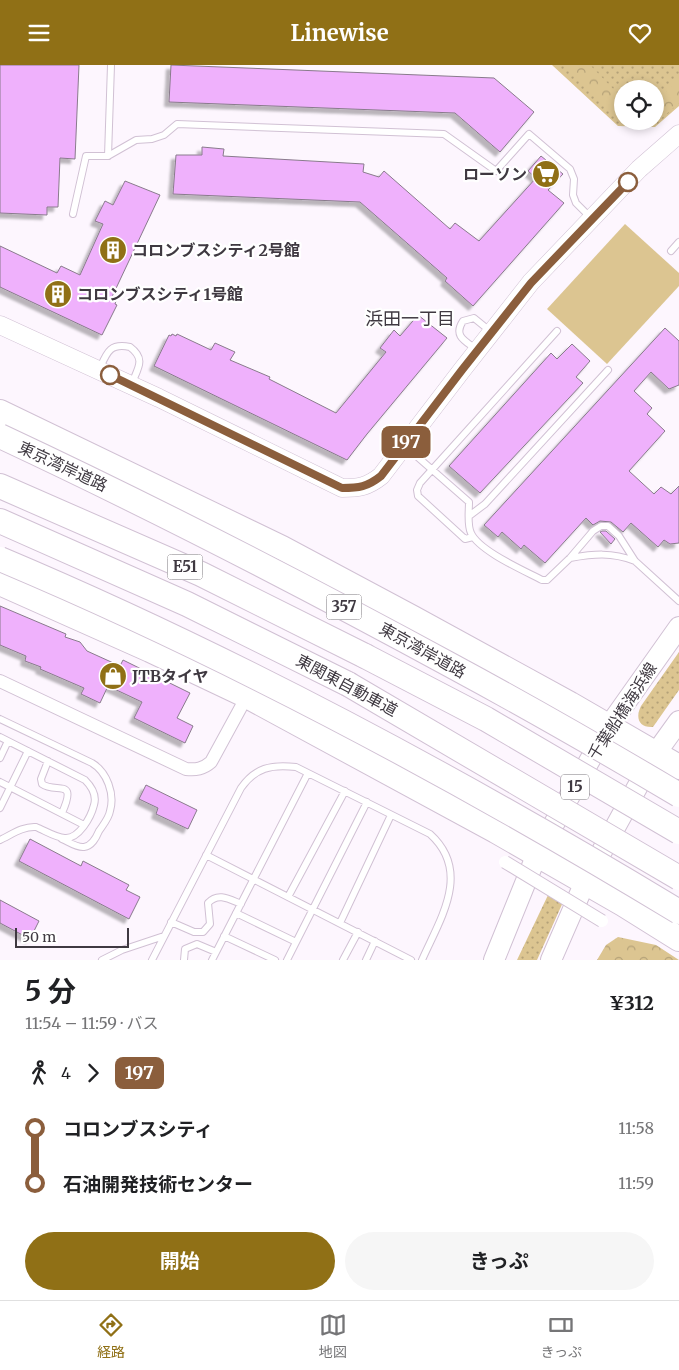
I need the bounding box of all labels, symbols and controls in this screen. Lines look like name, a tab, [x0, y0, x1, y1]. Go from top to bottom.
icon: menu	[25, 19, 53, 47]
text: Linewise	[290, 19, 389, 47]
icon: heart	[626, 19, 654, 47]
map controls	[614, 80, 664, 130]
button: locate	[614, 80, 664, 130]
supermarket icon: ローソン	[531, 159, 561, 189]
place label: ローソン	[463, 164, 527, 184]
unlabelled marker	[618, 172, 638, 192]
building icon: コロンブスシティ2号館	[98, 235, 128, 265]
place label: コロンブスシティ2号館	[132, 240, 300, 260]
building icon: コロンブスシティ1号館	[43, 279, 73, 309]
place label: コロンブスシティ1号館	[77, 284, 243, 304]
district label: 浜田一丁目	[365, 307, 455, 330]
unlabelled marker	[100, 365, 120, 385]
line badge: 197	[377, 426, 435, 458]
text: 197	[392, 430, 421, 453]
street label: 東京湾岸道路	[15, 437, 111, 495]
road number: E51	[168, 555, 202, 579]
road number: 357	[326, 595, 362, 619]
street label: 東京湾岸道路	[376, 618, 470, 682]
street label: 東関東自動車道	[293, 650, 401, 720]
street label: 千葉船橋海浜線	[583, 659, 661, 763]
shop icon: JTBタイヤ	[98, 661, 128, 691]
place label: JTBタイヤ	[131, 666, 208, 686]
road number: 15	[561, 775, 589, 799]
scale bar	[15, 925, 129, 948]
text: 50 m	[22, 928, 56, 946]
text: 5 分	[25, 973, 76, 1009]
text: ¥312	[609, 991, 654, 1015]
text: 11:54 – 11:59 · バス	[25, 1013, 158, 1033]
icon: walk	[25, 1059, 53, 1087]
icon: forward	[79, 1059, 107, 1087]
text: 197	[125, 1061, 154, 1084]
text: 4	[61, 1063, 71, 1083]
text: コロンブスシティ	[63, 1117, 213, 1141]
text: 11:58	[618, 1118, 654, 1138]
text: 石油開発技術センター	[63, 1172, 253, 1196]
text: 11:59	[618, 1173, 654, 1193]
button: 開始	[25, 1232, 335, 1290]
button: きっぷ	[345, 1232, 654, 1290]
tab: 経路	[97, 1311, 125, 1361]
tab: 地図	[319, 1311, 347, 1361]
tab: きっぷ	[541, 1311, 582, 1361]

